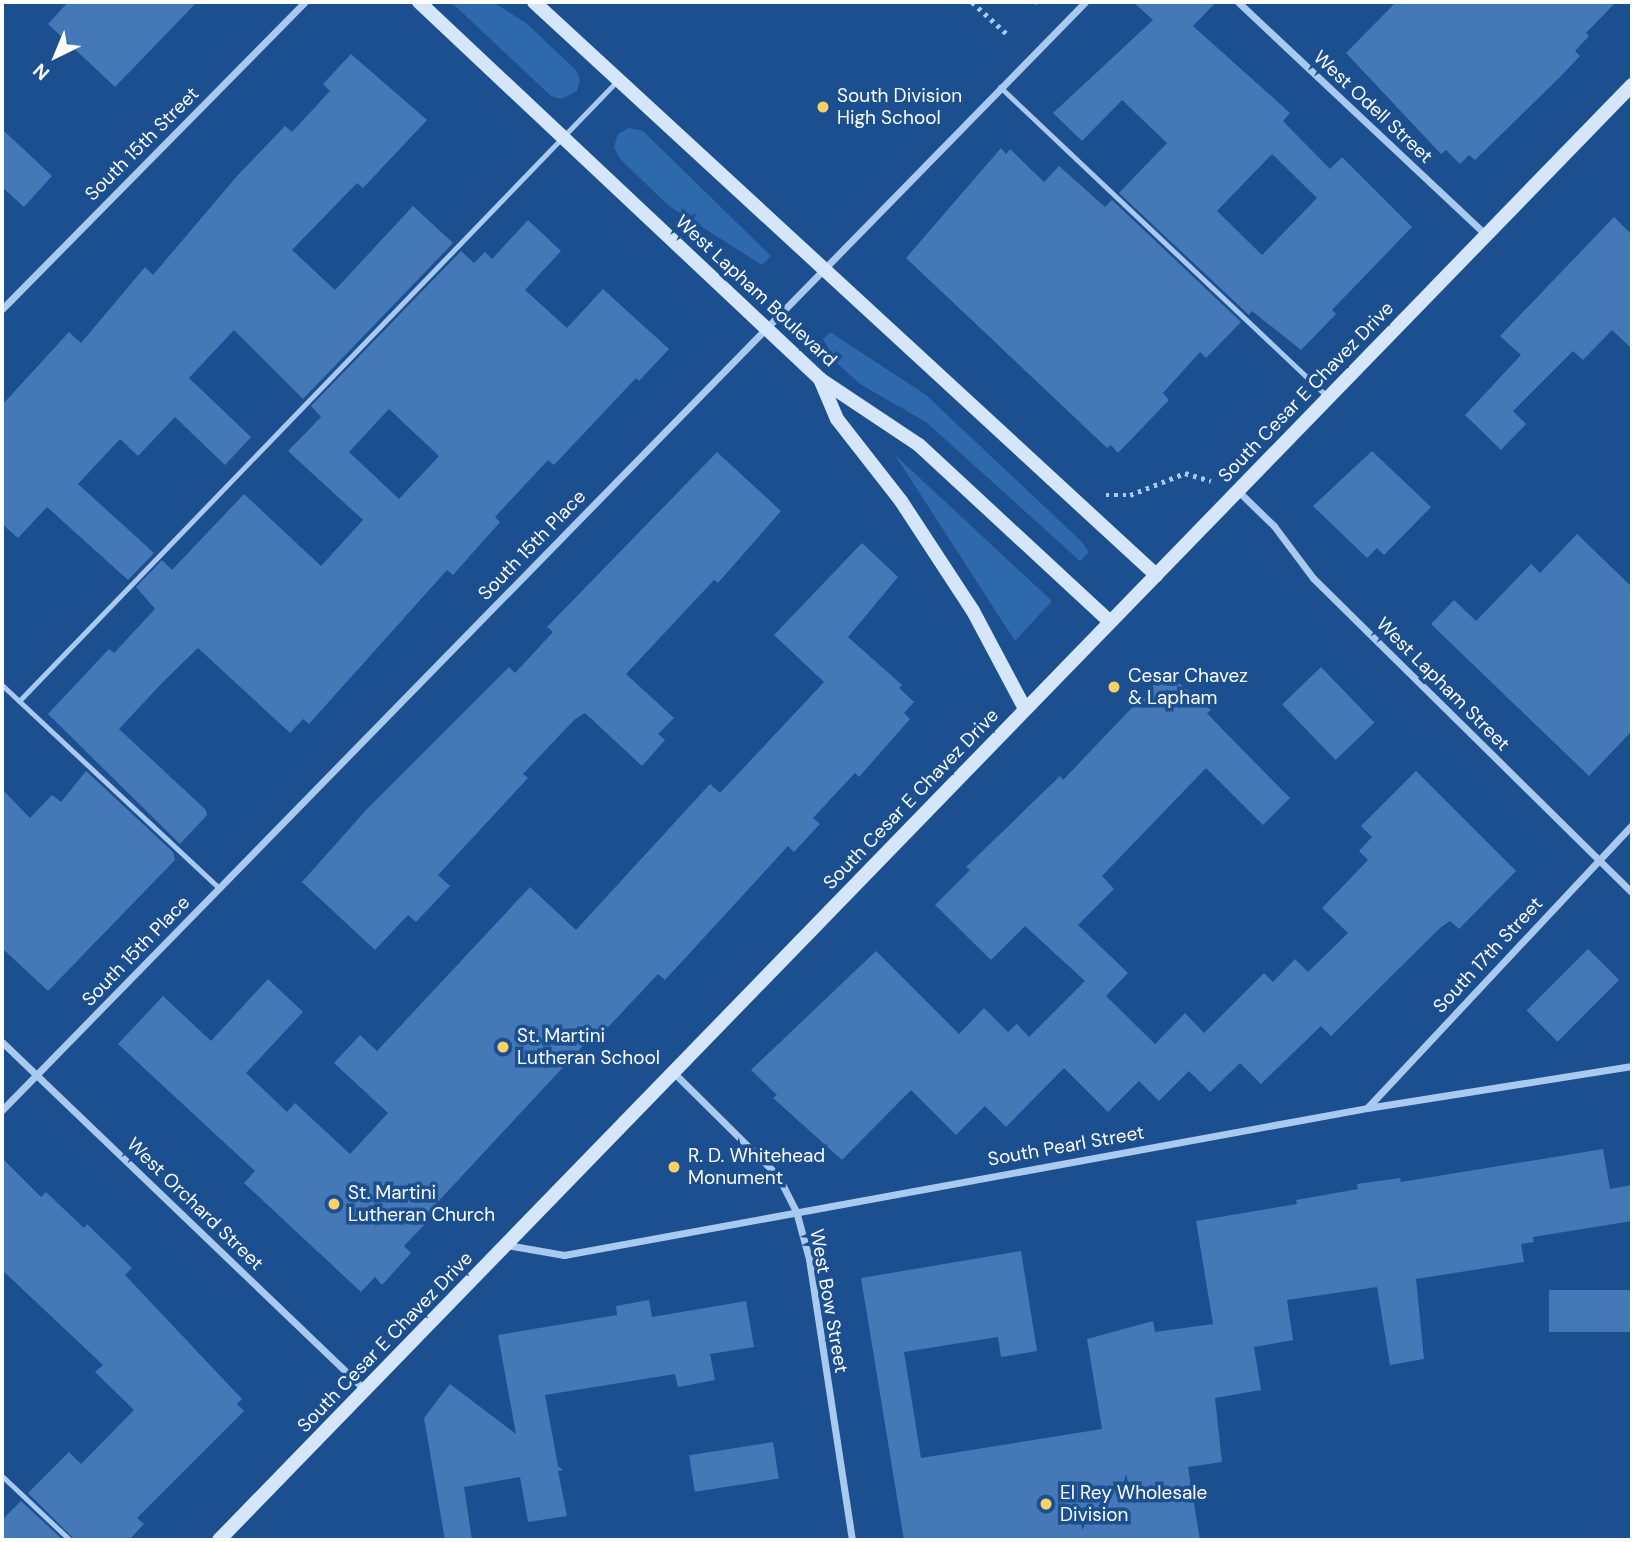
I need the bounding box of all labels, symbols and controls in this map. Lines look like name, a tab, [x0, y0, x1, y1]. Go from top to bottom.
north arrow	[21, 21, 91, 91]
street label: West Odell Street	[1309, 46, 1437, 168]
text: N	[28, 58, 55, 86]
street label: South 15th Street	[80, 82, 204, 206]
place label: South Division High School	[837, 85, 962, 129]
marker: South Division High School	[815, 99, 831, 115]
street label: West Lapham Boulevard	[671, 210, 841, 372]
street label: South Cesar E Chavez Drive	[1214, 297, 1398, 487]
street label: South 15th Place	[474, 485, 590, 605]
street label: West Lapham Street	[1372, 613, 1514, 755]
place label: Cesar Chavez & Lapham	[1128, 665, 1248, 709]
marker: Cesar Chavez & Lapham	[1106, 679, 1122, 695]
street label: South Cesar E Chavez Drive	[819, 704, 1003, 894]
street label: South 15th Place	[78, 891, 194, 1011]
street label: South 17th Street	[1429, 892, 1547, 1018]
place label: St. Martini Lutheran School	[517, 1025, 660, 1069]
marker: St. Martini Lutheran School	[495, 1039, 511, 1055]
street label: South Pearl Street	[986, 1121, 1146, 1171]
street label: West Orchard Street	[122, 1133, 268, 1275]
place label: R. D. Whitehead Monument	[688, 1145, 825, 1189]
marker: R. D. Whitehead Monument	[666, 1159, 682, 1175]
place label: St. Martini Lutheran Church	[348, 1182, 495, 1226]
marker: St. Martini Lutheran Church	[326, 1196, 342, 1212]
street label: West Bow Street	[805, 1227, 853, 1375]
street label: South Cesar E Chavez Drive	[293, 1247, 477, 1437]
place label: El Rey Wholesale Division	[1060, 1482, 1207, 1526]
marker: El Rey Wholesale Division	[1038, 1496, 1054, 1512]

